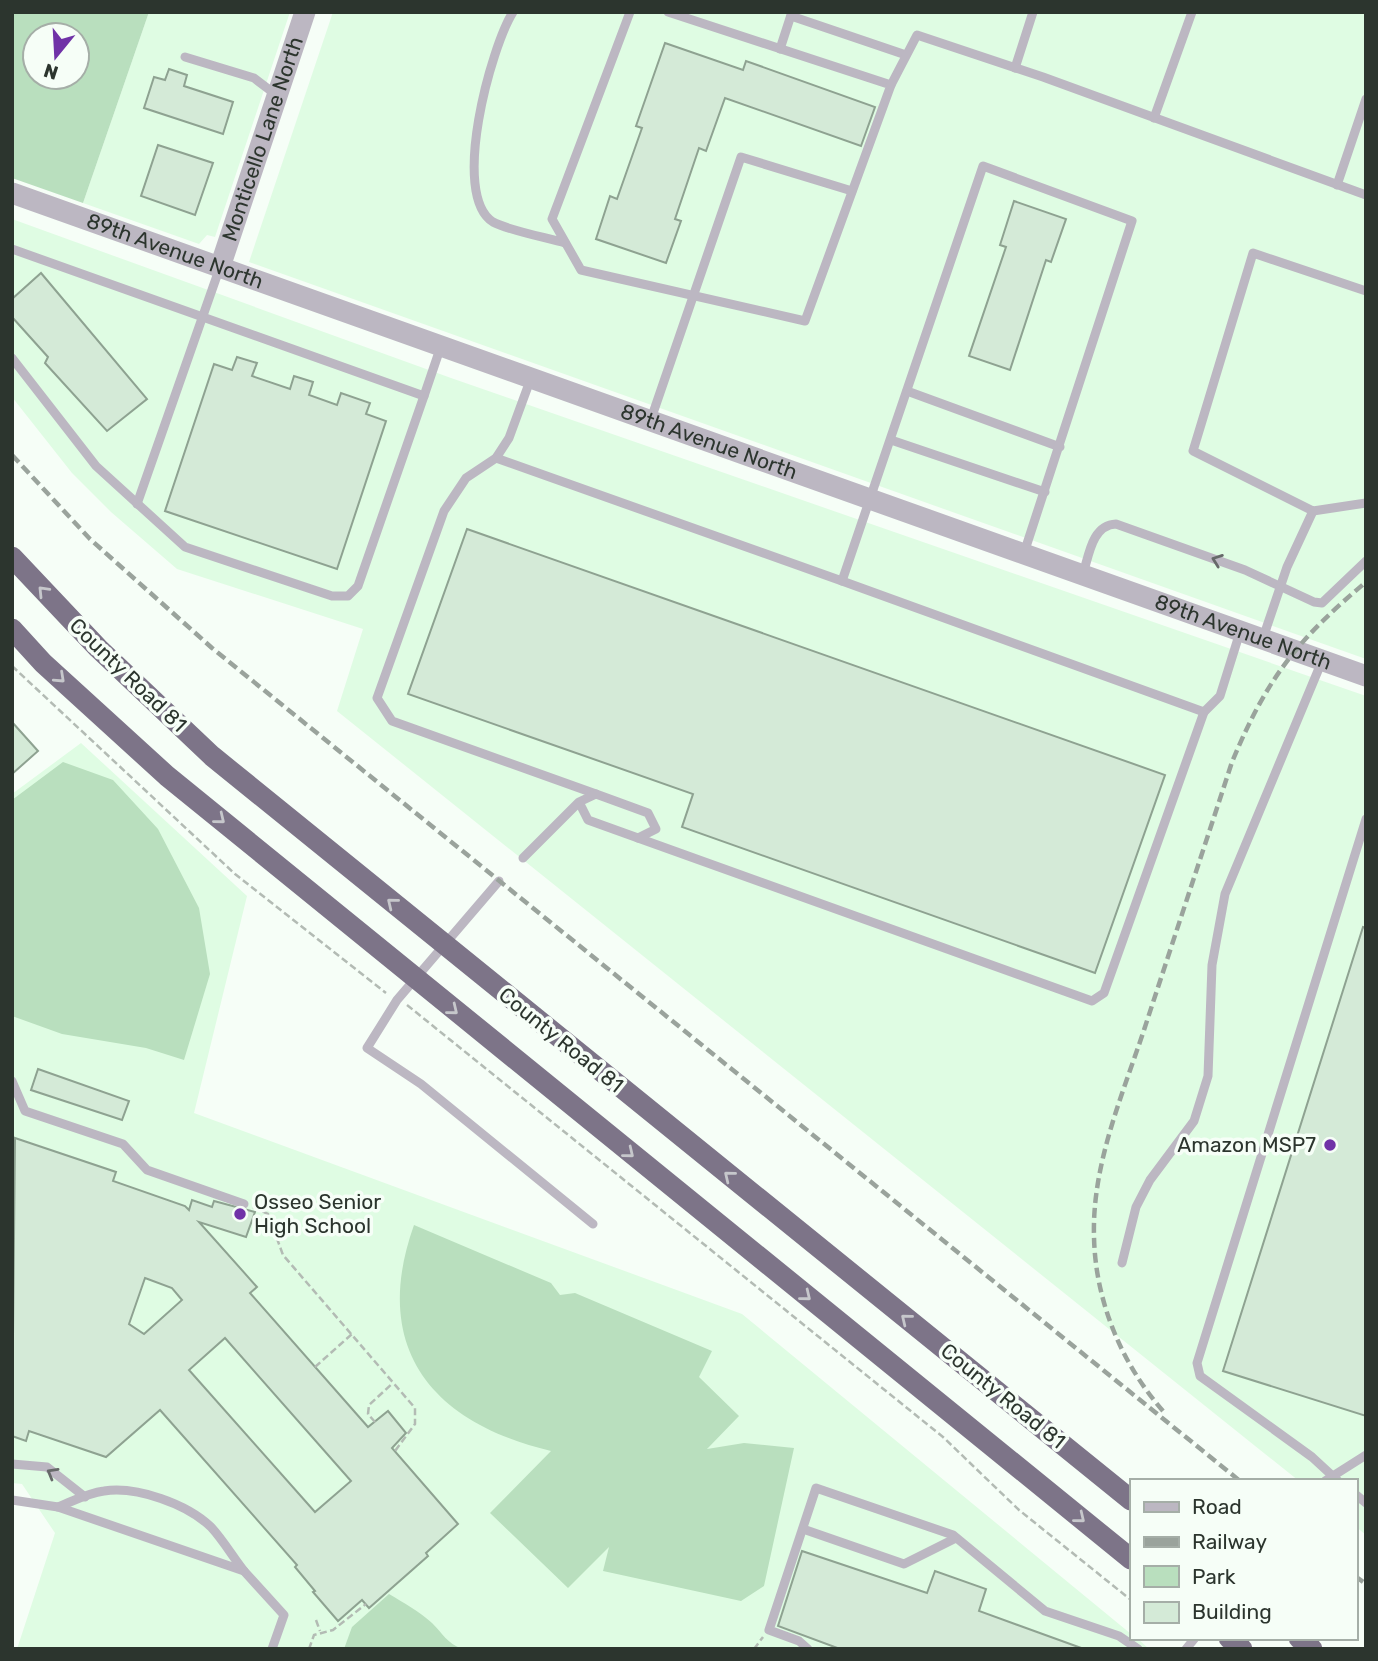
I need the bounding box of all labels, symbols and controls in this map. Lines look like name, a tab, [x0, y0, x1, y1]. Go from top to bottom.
north arrow	[21, 21, 91, 91]
street label: Monticello Lane North	[216, 33, 308, 244]
text: N	[41, 59, 61, 85]
street label: 89th Avenue North	[83, 208, 267, 294]
street label: 89th Avenue North	[617, 398, 801, 484]
one-way arrow	[1212, 554, 1224, 568]
one-way arrow	[38, 586, 51, 599]
street label: 89th Avenue North	[1151, 589, 1335, 675]
street label: County Road 81	[65, 613, 192, 737]
one-way arrow	[52, 670, 65, 683]
one-way arrow	[211, 811, 224, 823]
one-way arrow	[388, 899, 401, 911]
street label: County Road 81	[494, 982, 629, 1097]
one-way arrow	[445, 1001, 457, 1014]
place label: Amazon MSP7	[1177, 1132, 1316, 1157]
marker: Amazon MSP7	[1322, 1137, 1338, 1153]
one-way arrow	[621, 1145, 634, 1157]
one-way arrow	[725, 1172, 738, 1184]
place label: Osseo Senior High School	[254, 1189, 381, 1238]
marker: Osseo Senior High School	[232, 1206, 248, 1222]
one-way arrow	[797, 1288, 810, 1300]
one-way arrow	[902, 1315, 915, 1327]
street label: County Road 81	[936, 1338, 1071, 1453]
one-way arrow	[46, 1468, 59, 1481]
legend	[1130, 1479, 1357, 1640]
text: Road	[1192, 1494, 1242, 1519]
one-way arrow	[1073, 1510, 1085, 1523]
text: Railway	[1192, 1529, 1267, 1554]
text: Park	[1192, 1564, 1236, 1589]
text: Building	[1192, 1599, 1272, 1624]

